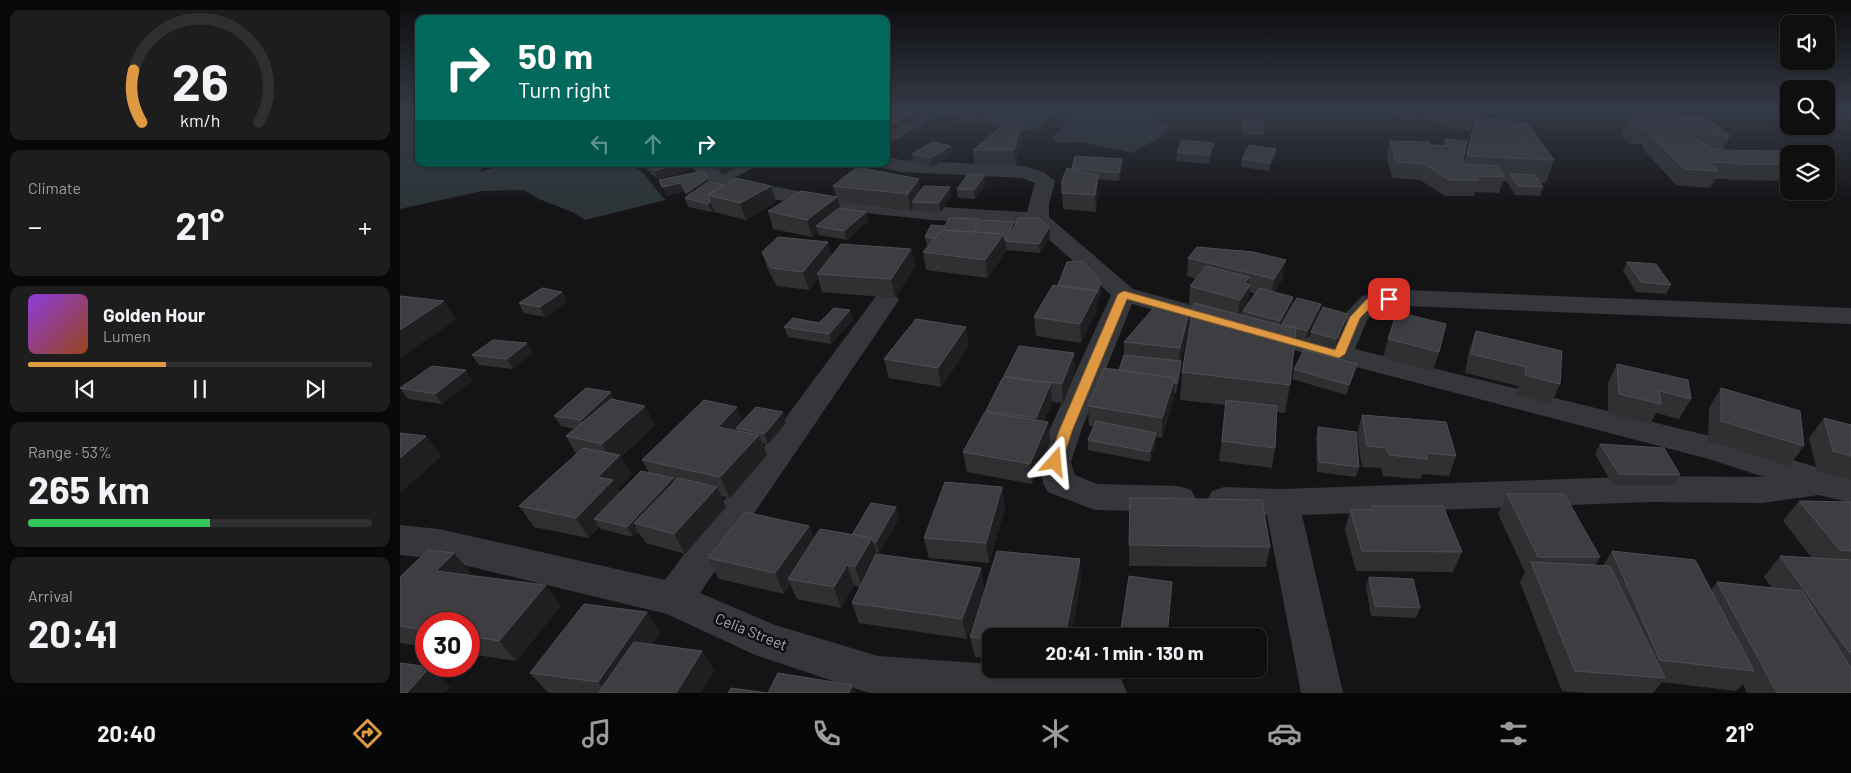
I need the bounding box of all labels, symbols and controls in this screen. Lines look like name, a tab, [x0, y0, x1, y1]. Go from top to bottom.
map controls	[1780, 15, 1835, 200]
button: sound	[1780, 15, 1835, 70]
text: 50 m	[518, 34, 593, 76]
icon: right	[435, 35, 500, 100]
text: 26	[171, 49, 229, 111]
text: Turn right	[518, 76, 611, 102]
button: search	[1780, 80, 1835, 135]
text: km/h	[180, 109, 220, 131]
icon: left	[586, 130, 614, 158]
icon: ahead	[639, 130, 667, 158]
icon: right	[692, 130, 720, 158]
button: layers	[1780, 145, 1835, 200]
text: Climate	[28, 178, 81, 197]
text: 21°	[176, 202, 224, 248]
text: −	[28, 209, 42, 243]
text: +	[358, 209, 372, 243]
pin	[1368, 278, 1410, 320]
icon: arrive	[1375, 285, 1403, 313]
text: Golden Hour	[103, 303, 205, 326]
text: Lumen	[103, 326, 151, 345]
icon: previous	[71, 375, 99, 403]
icon: pause	[186, 375, 214, 403]
icon: next	[301, 375, 329, 403]
position arrow	[1028, 435, 1080, 487]
text: Range · 53%	[28, 442, 111, 461]
text: 265 km	[28, 466, 150, 512]
text: Arrival	[28, 586, 73, 605]
street label: Celia Street	[713, 608, 790, 654]
text: 20:41	[28, 610, 118, 656]
speed limit sign: 30	[415, 612, 480, 677]
text: 20:41 · 1 min · 130 m	[1045, 641, 1204, 664]
icon: directions	[350, 716, 385, 751]
icon: music	[579, 716, 614, 751]
icon: phone	[809, 716, 844, 751]
icon: climate	[1038, 716, 1073, 751]
icon: car	[1267, 716, 1302, 751]
icon: filters	[1496, 716, 1531, 751]
text: 20:40	[97, 720, 156, 746]
text: 21°	[1726, 720, 1754, 746]

